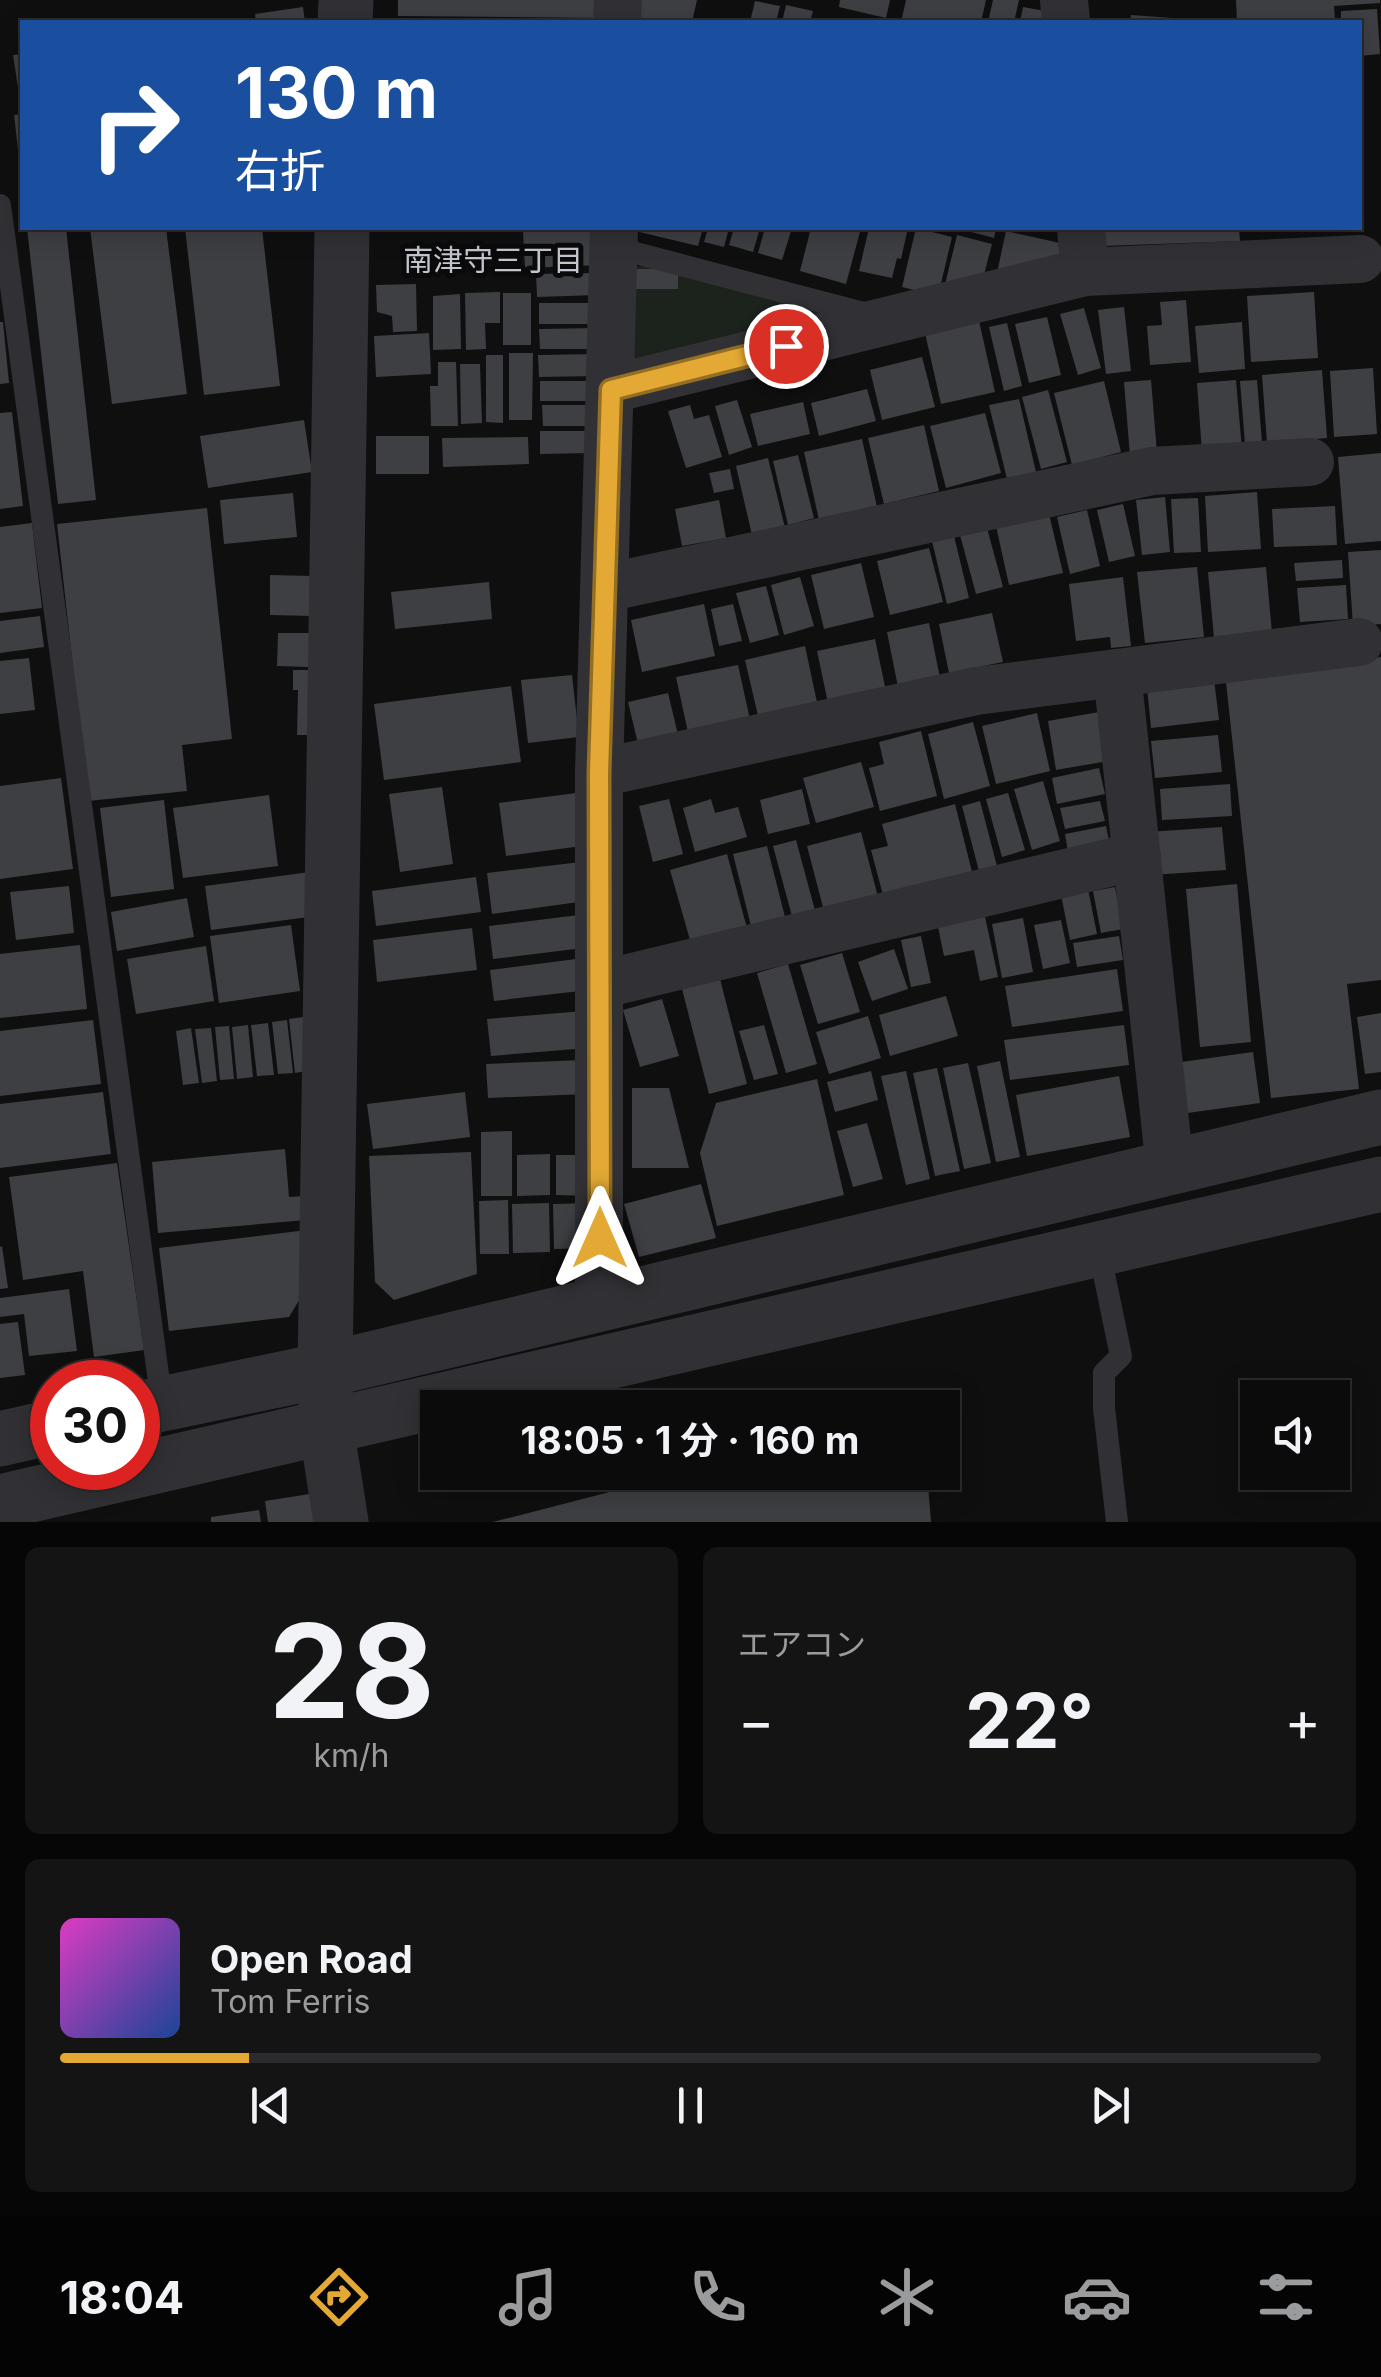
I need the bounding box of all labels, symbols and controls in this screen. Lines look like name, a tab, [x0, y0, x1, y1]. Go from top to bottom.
text: 130 m	[235, 50, 438, 135]
icon: right	[70, 60, 200, 190]
text: 右折	[235, 143, 325, 198]
district label: 南津守三丁目	[403, 242, 583, 278]
pin	[744, 304, 829, 389]
icon: arrive	[759, 319, 814, 374]
position arrow	[548, 1186, 652, 1290]
speed limit sign: 30	[30, 1360, 160, 1490]
map controls	[1240, 1380, 1350, 1490]
button: sound	[1240, 1380, 1350, 1490]
text: 18:05 · 1 分 · 160 m	[521, 1417, 859, 1463]
text: 28	[268, 1592, 435, 1749]
text: エアコン	[738, 1625, 866, 1664]
text: 22°	[965, 1675, 1094, 1766]
text: −	[738, 1688, 774, 1754]
text: +	[1285, 1688, 1321, 1754]
text: km/h	[313, 1736, 390, 1775]
text: Open Road	[210, 1936, 413, 1982]
text: Tom Ferris	[210, 1982, 370, 2021]
icon: previous	[243, 2078, 298, 2133]
icon: pause	[663, 2078, 718, 2133]
icon: next	[1083, 2078, 1138, 2133]
icon: directions	[304, 2262, 374, 2332]
icon: music	[493, 2262, 563, 2332]
icon: phone	[683, 2262, 753, 2332]
icon: climate	[872, 2262, 942, 2332]
icon: car	[1062, 2262, 1132, 2332]
icon: filters	[1251, 2262, 1321, 2332]
text: 18:04	[60, 2270, 184, 2325]

